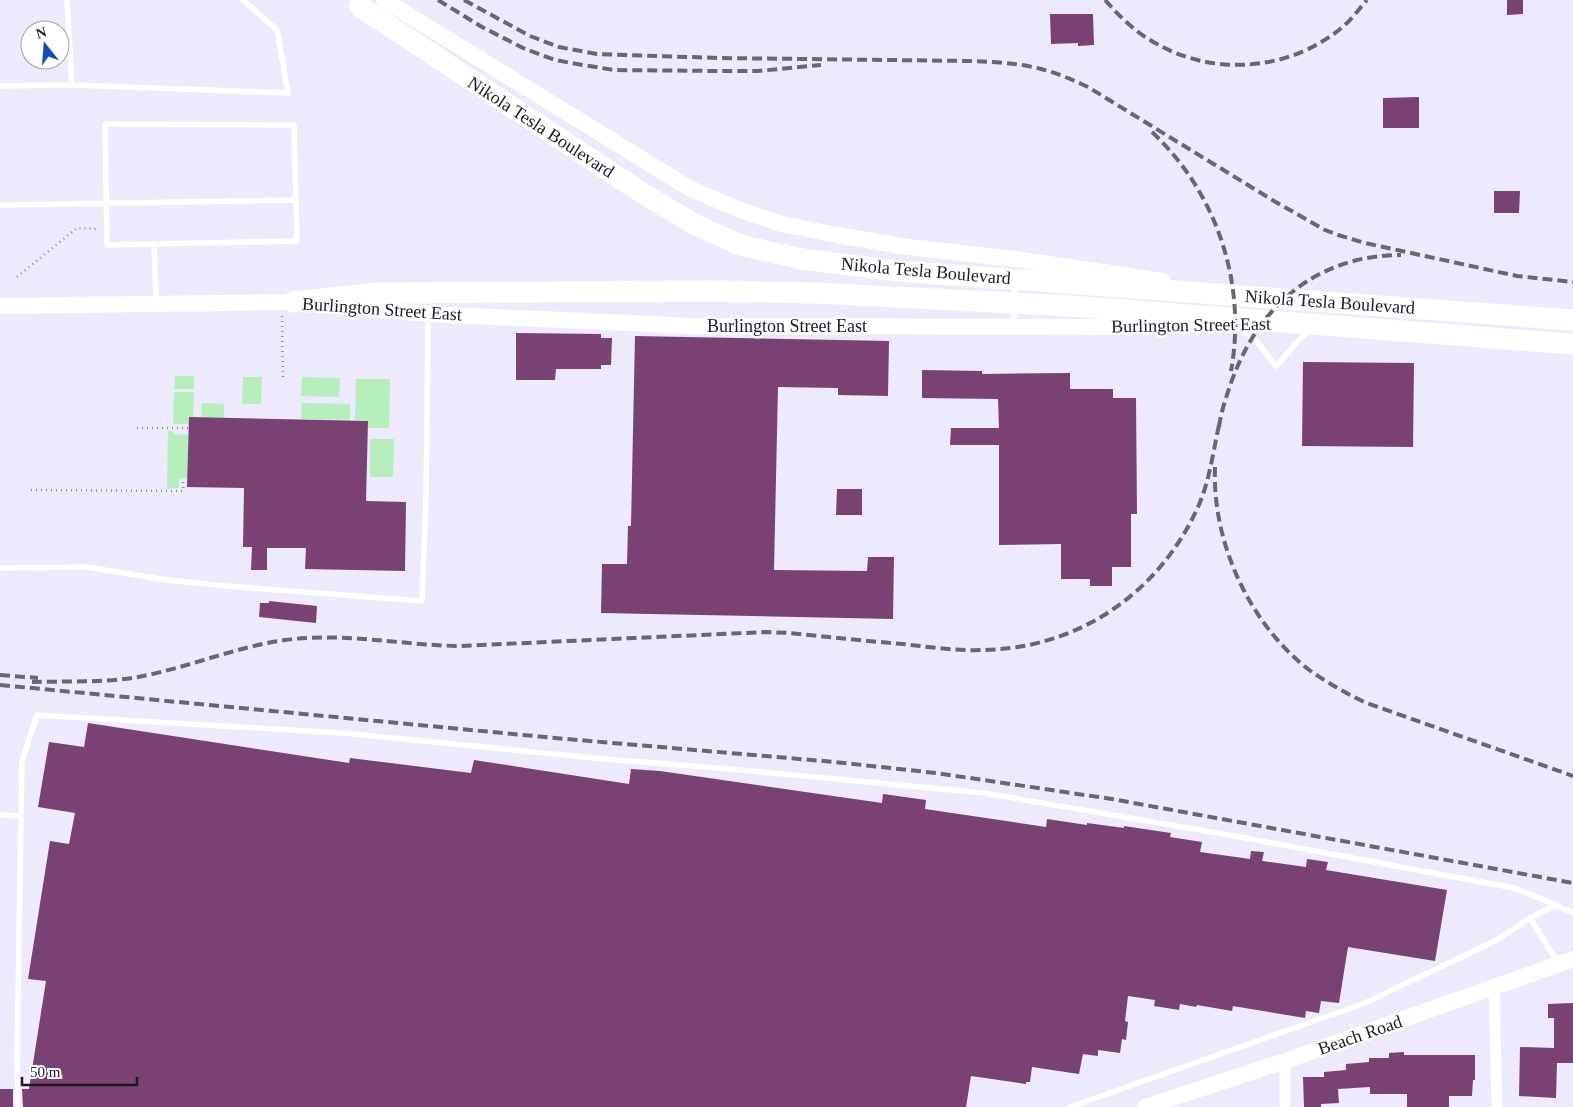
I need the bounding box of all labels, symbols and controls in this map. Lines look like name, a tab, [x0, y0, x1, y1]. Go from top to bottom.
north arrow	[20, 20, 70, 70]
text: N	[34, 24, 48, 42]
street label: Nikola Tesla Boulevard	[464, 72, 618, 182]
street label: Nikola Tesla Boulevard	[840, 254, 1012, 288]
street label: Nikola Tesla Boulevard	[1244, 286, 1416, 318]
street label: Burlington Street East	[302, 293, 462, 325]
street label: Burlington Street East	[1111, 314, 1271, 336]
street label: Burlington Street East	[707, 316, 867, 336]
street label: Beach Road	[1315, 1011, 1405, 1059]
scale bar	[22, 1054, 138, 1086]
text: 50 m	[30, 1064, 61, 1080]

